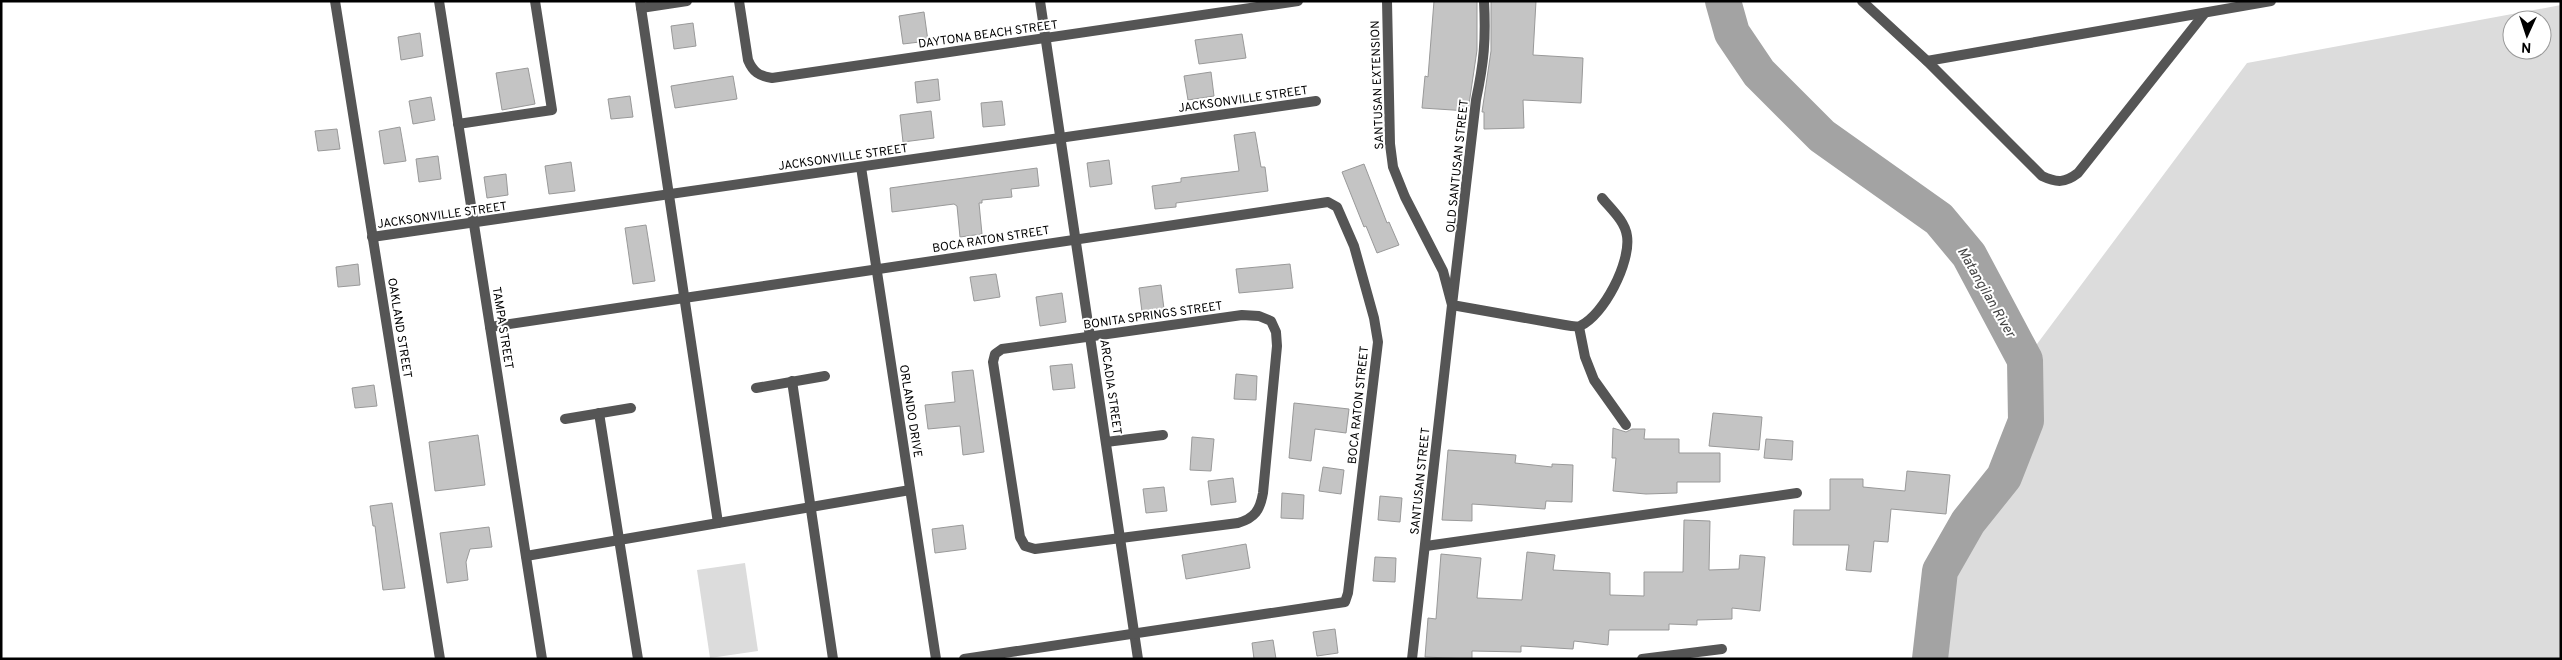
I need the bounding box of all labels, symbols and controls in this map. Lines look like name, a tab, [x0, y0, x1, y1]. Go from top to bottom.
north arrow	[2502, 10, 2552, 60]
street label: DAYTONA BEACH STREET	[917, 17, 1059, 53]
street label: SANTUSAN EXTENSION	[1368, 20, 1388, 150]
text: N	[2521, 38, 2532, 55]
street label: JACKSONVILLE STREET	[1177, 83, 1309, 117]
street label: OLD SANTUSAN STREET	[1443, 99, 1473, 234]
street label: JACKSONVILLE STREET	[777, 141, 909, 175]
street label: JACKSONVILLE STREET	[376, 199, 508, 233]
street label: BOCA RATON STREET	[931, 223, 1051, 257]
water label: Matangilan River	[1953, 244, 2019, 342]
street label: OAKLAND STREET	[383, 277, 415, 380]
street label: TAMPA STREET	[488, 286, 516, 370]
street label: BONITA SPRINGS STREET	[1083, 298, 1224, 334]
street label: ARCADIA STREET	[1095, 338, 1125, 436]
street label: BOCA RATON STREET	[1345, 345, 1373, 465]
street label: ORLANDO DRIVE	[895, 363, 925, 459]
street label: SANTUSAN STREET	[1407, 427, 1435, 535]

